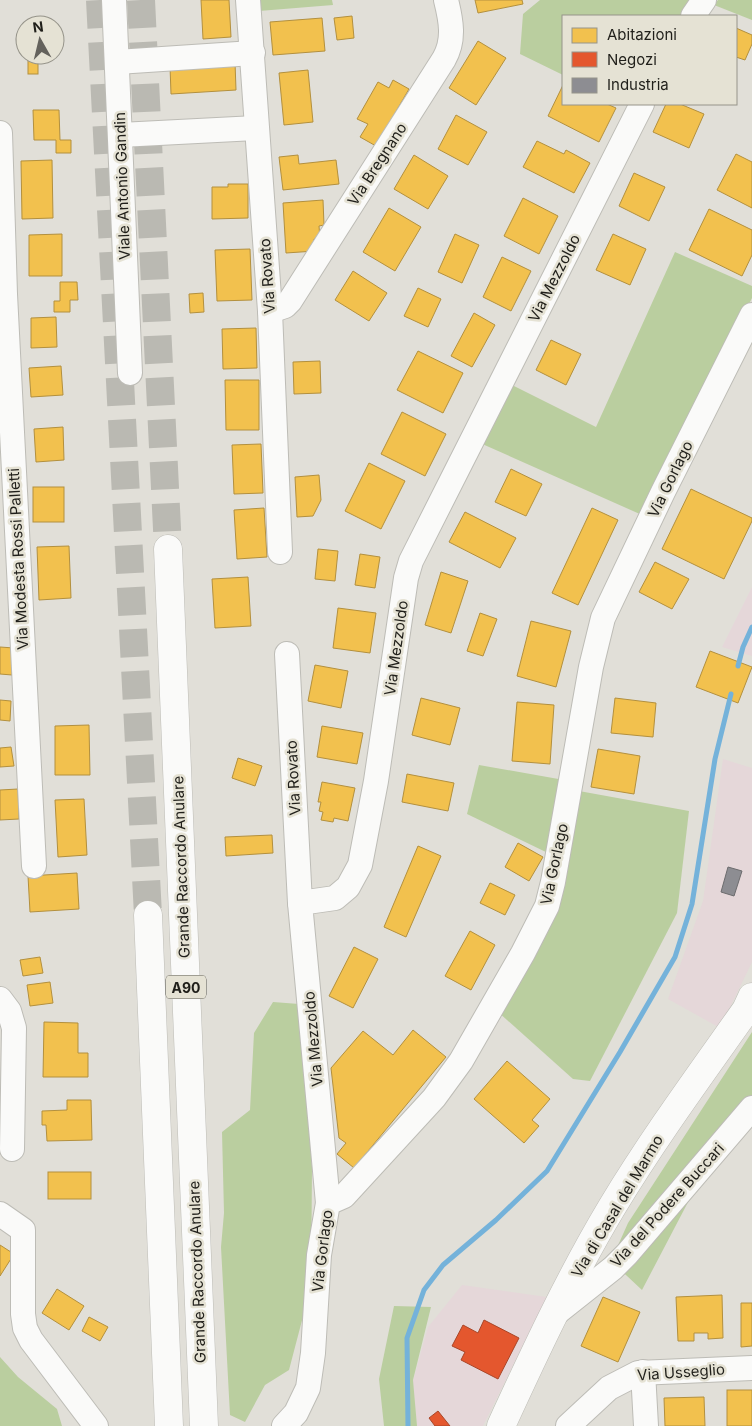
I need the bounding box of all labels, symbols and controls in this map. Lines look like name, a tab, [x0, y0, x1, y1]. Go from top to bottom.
north arrow	[15, 15, 65, 65]
legend	[562, 15, 737, 105]
text: N	[32, 17, 45, 36]
text: Abitazioni	[607, 25, 677, 44]
text: Negozi	[607, 50, 657, 69]
text: Industria	[607, 75, 669, 94]
street label: Viale Antonio Gandin	[110, 112, 134, 260]
street label: Via Bregnano	[343, 119, 411, 209]
street label: Via Mezzoldo	[524, 231, 584, 325]
street label: Via Rovato	[255, 238, 279, 314]
street label: Via Gorlago	[643, 438, 697, 520]
street label: Via Modesta Rossi Palletti	[4, 468, 32, 650]
street label: Via Mezzoldo	[380, 599, 412, 697]
street label: Via Rovato	[282, 740, 304, 816]
street label: Grande Raccordo Anulare	[168, 775, 194, 959]
street label: Via Gorlago	[536, 821, 572, 907]
road number: A90	[166, 976, 206, 999]
street label: Via Mezzoldo	[299, 990, 327, 1088]
street label: Via di Casal del Marmo	[567, 1131, 667, 1281]
street label: Via del Podere Buccari	[606, 1139, 728, 1271]
street label: Grande Raccordo Anulare	[184, 1180, 210, 1364]
street label: Via Gorlago	[308, 1209, 336, 1293]
street label: Via Usseglio	[637, 1359, 725, 1385]

